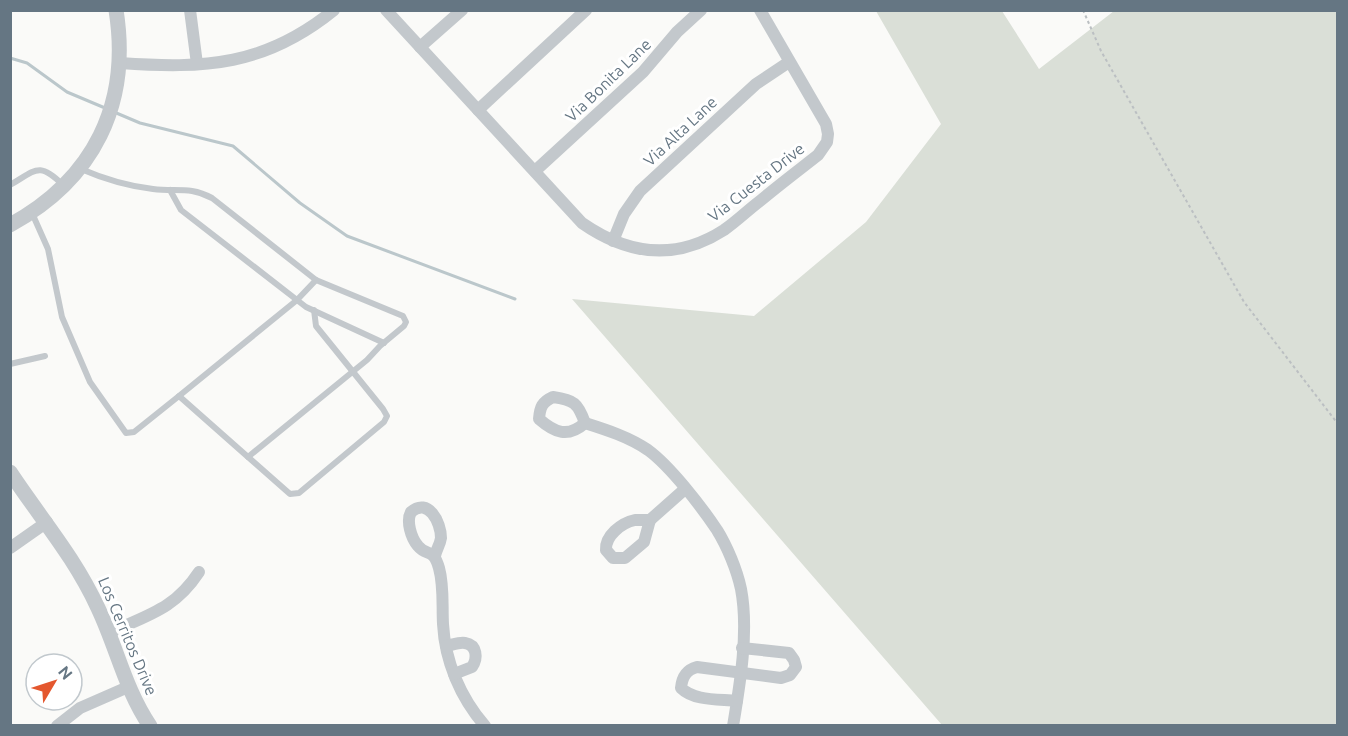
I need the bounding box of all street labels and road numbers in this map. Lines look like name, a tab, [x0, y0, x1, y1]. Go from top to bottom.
street label: Via Bonita Lane	[562, 35, 654, 125]
street label: Via Alta Lane	[640, 93, 720, 169]
street label: Via Cuesta Drive	[704, 139, 808, 225]
street label: Los Cerritos Drive	[95, 574, 161, 698]

